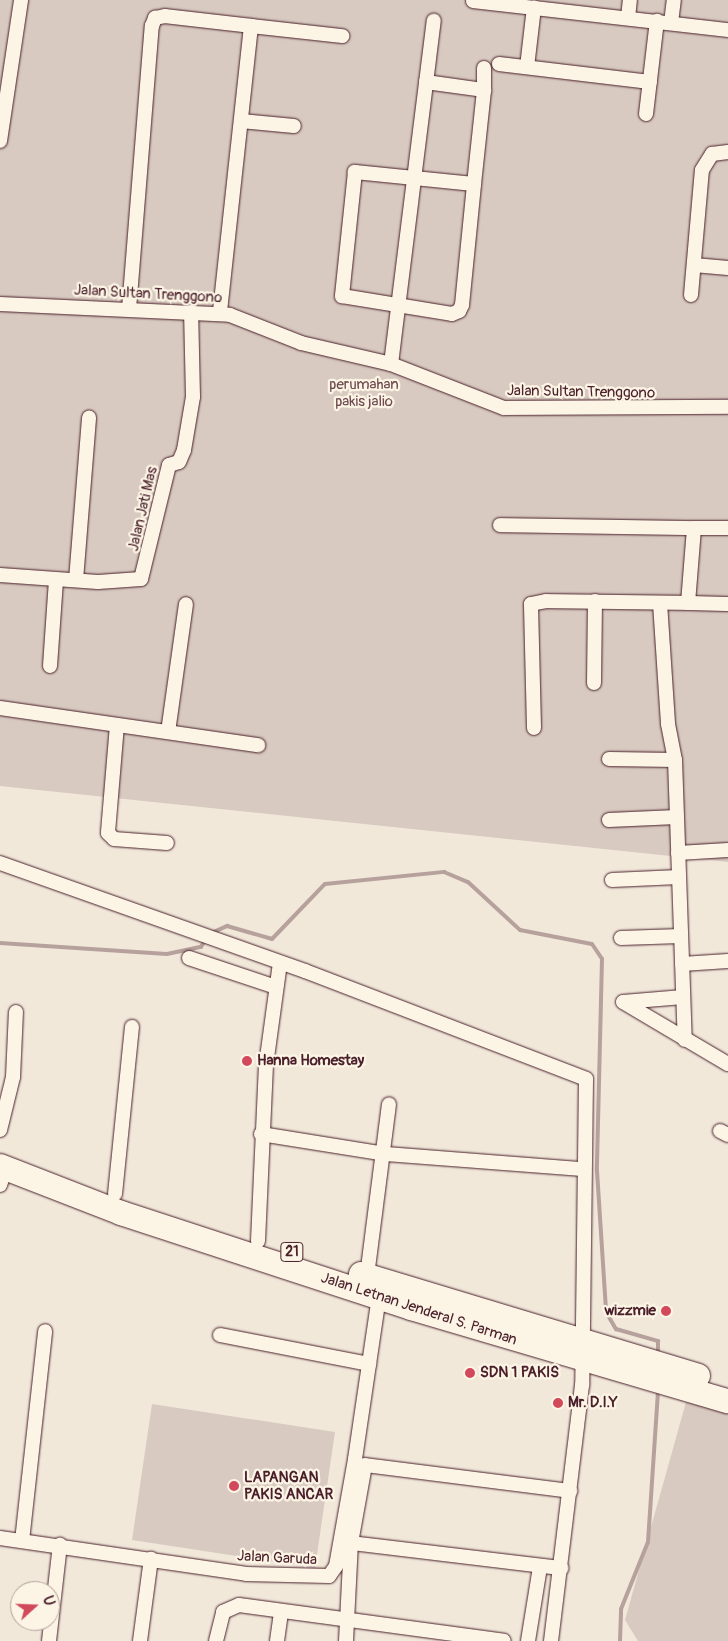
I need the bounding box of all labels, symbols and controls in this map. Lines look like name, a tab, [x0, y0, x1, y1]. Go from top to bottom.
street label: Jalan Sultan Trenggono	[73, 281, 223, 307]
park label: perumahan pakis jalio	[329, 375, 399, 410]
street label: Jalan Sultan Trenggono	[507, 382, 655, 402]
street label: Jalan Jati Mas	[125, 465, 161, 553]
place label: Hanna Homestay	[257, 1052, 364, 1070]
marker: Hanna Homestay	[241, 1055, 253, 1067]
road number: 21	[280, 1240, 304, 1264]
street label: Jalan Letnan Jenderal S. Parman	[319, 1269, 519, 1349]
place label: wizzmie	[604, 1302, 656, 1320]
marker: wizzmie	[660, 1305, 672, 1317]
place label: SDN 1 PAKIS	[480, 1364, 559, 1382]
marker: SDN 1 PAKIS	[464, 1367, 476, 1379]
place label: Mr. D.I.Y	[568, 1394, 618, 1412]
marker: Mr. D.I.Y	[552, 1397, 564, 1409]
place label: LAPANGAN PAKIS ANCAR	[244, 1468, 333, 1503]
marker: LAPANGAN PAKIS ANCAR	[228, 1480, 240, 1492]
street label: Jalan Garuda	[237, 1547, 317, 1569]
north arrow	[10, 1581, 60, 1631]
text: U	[39, 1594, 58, 1608]

